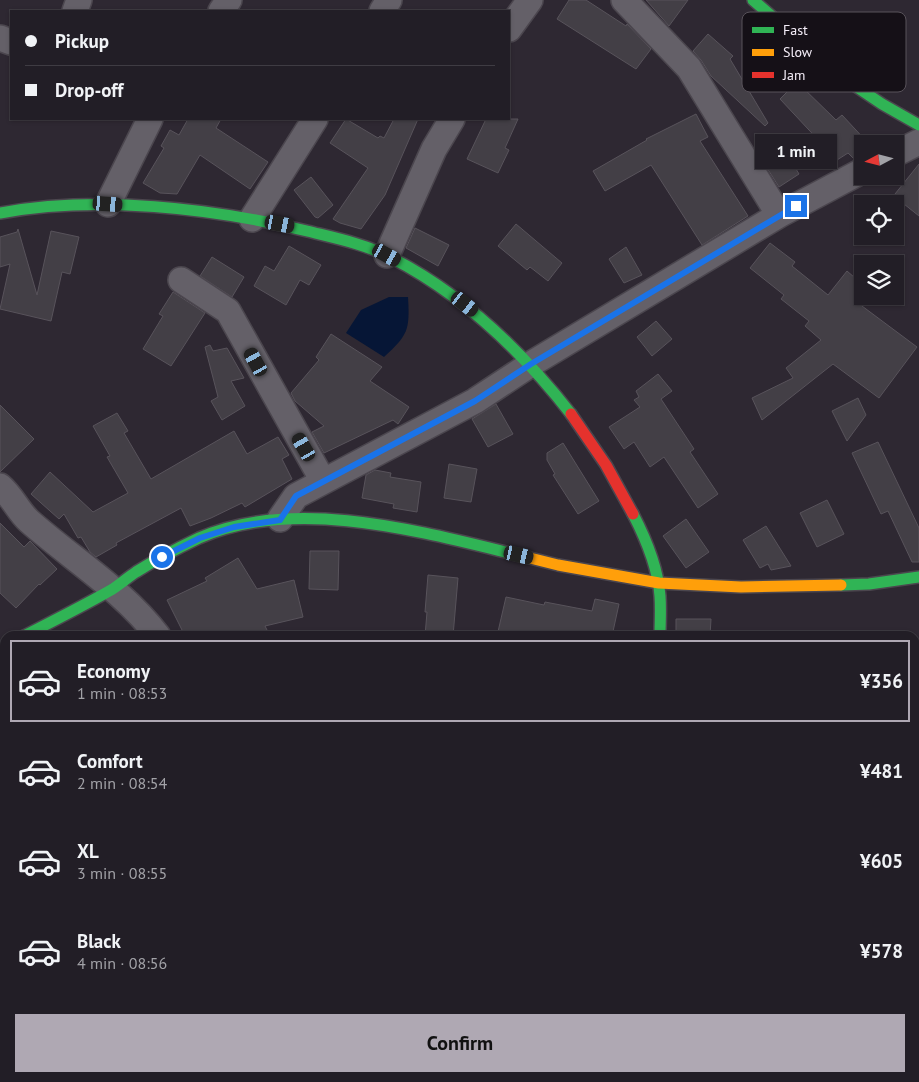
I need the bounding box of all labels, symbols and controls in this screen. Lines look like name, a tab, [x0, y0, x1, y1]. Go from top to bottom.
legend	[742, 12, 906, 92]
text: Fast	[783, 21, 808, 39]
text: Pickup	[55, 29, 109, 53]
text: Slow	[783, 43, 813, 61]
text: Jam	[782, 66, 805, 84]
text: Drop-off	[55, 78, 123, 102]
callout: 1 min	[755, 134, 837, 168]
north arrow	[854, 135, 904, 185]
map controls	[854, 135, 904, 305]
text: 1 min	[776, 141, 816, 161]
car	[92, 195, 123, 213]
route end	[785, 195, 807, 217]
button: locate	[854, 195, 904, 245]
car	[263, 214, 296, 234]
car	[370, 241, 403, 269]
button: layers	[854, 255, 904, 305]
car	[448, 289, 481, 319]
car	[242, 345, 269, 379]
car	[290, 430, 317, 464]
car	[502, 544, 535, 566]
route start	[151, 546, 173, 568]
icon: car	[17, 659, 62, 704]
text: Economy	[77, 659, 150, 683]
text: ¥356	[860, 669, 903, 693]
text: 1 min · 08:53	[77, 683, 167, 703]
icon: car	[17, 749, 62, 794]
text: Comfort	[77, 749, 143, 773]
text: ¥481	[860, 759, 903, 783]
text: 2 min · 08:54	[77, 773, 167, 793]
icon: car	[17, 839, 62, 884]
text: XL	[77, 839, 99, 863]
text: ¥605	[860, 849, 903, 873]
text: 3 min · 08:55	[77, 863, 167, 883]
icon: car	[17, 929, 62, 974]
text: Black	[77, 929, 121, 953]
text: ¥578	[860, 939, 903, 963]
text: 4 min · 08:56	[77, 953, 167, 973]
button: Confirm	[15, 1014, 905, 1072]

